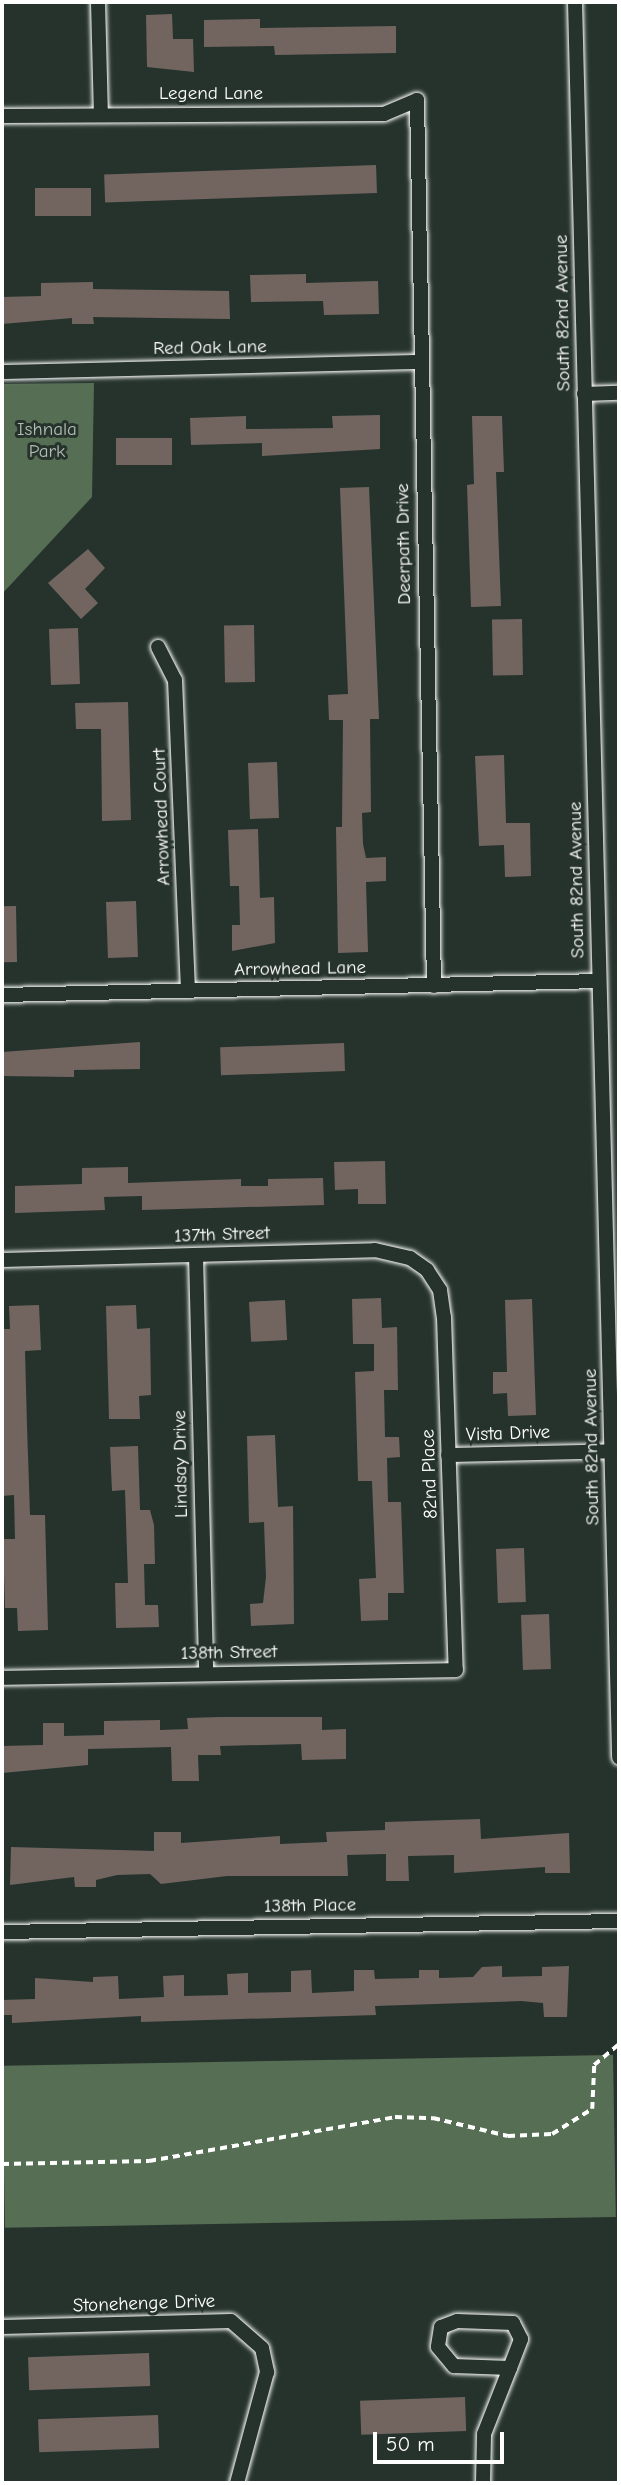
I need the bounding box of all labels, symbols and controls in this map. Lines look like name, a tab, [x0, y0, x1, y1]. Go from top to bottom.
street label: Legend Lane	[159, 83, 263, 105]
street label: South 82nd Avenue	[550, 234, 576, 392]
street label: Red Oak Lane	[153, 336, 267, 360]
park label: Ishnala Park	[17, 419, 77, 463]
street label: Deerpath Drive	[392, 483, 416, 605]
street label: Arrowhead Court	[148, 748, 176, 886]
street label: South 82nd Avenue	[564, 801, 590, 959]
street label: Arrowhead Lane	[234, 956, 366, 982]
street label: 137th Street	[174, 1222, 270, 1248]
street label: South 82nd Avenue	[579, 1368, 605, 1526]
street label: Lindsay Drive	[169, 1410, 193, 1518]
street label: Vista Drive	[465, 1421, 551, 1447]
street label: 82nd Place	[417, 1429, 443, 1519]
street label: 138th Street	[181, 1641, 277, 1665]
street label: 138th Place	[264, 1894, 356, 1918]
street label: Stonehenge Drive	[72, 2290, 216, 2318]
scale bar	[376, 2418, 507, 2462]
text: 50 m	[386, 2432, 435, 2456]

